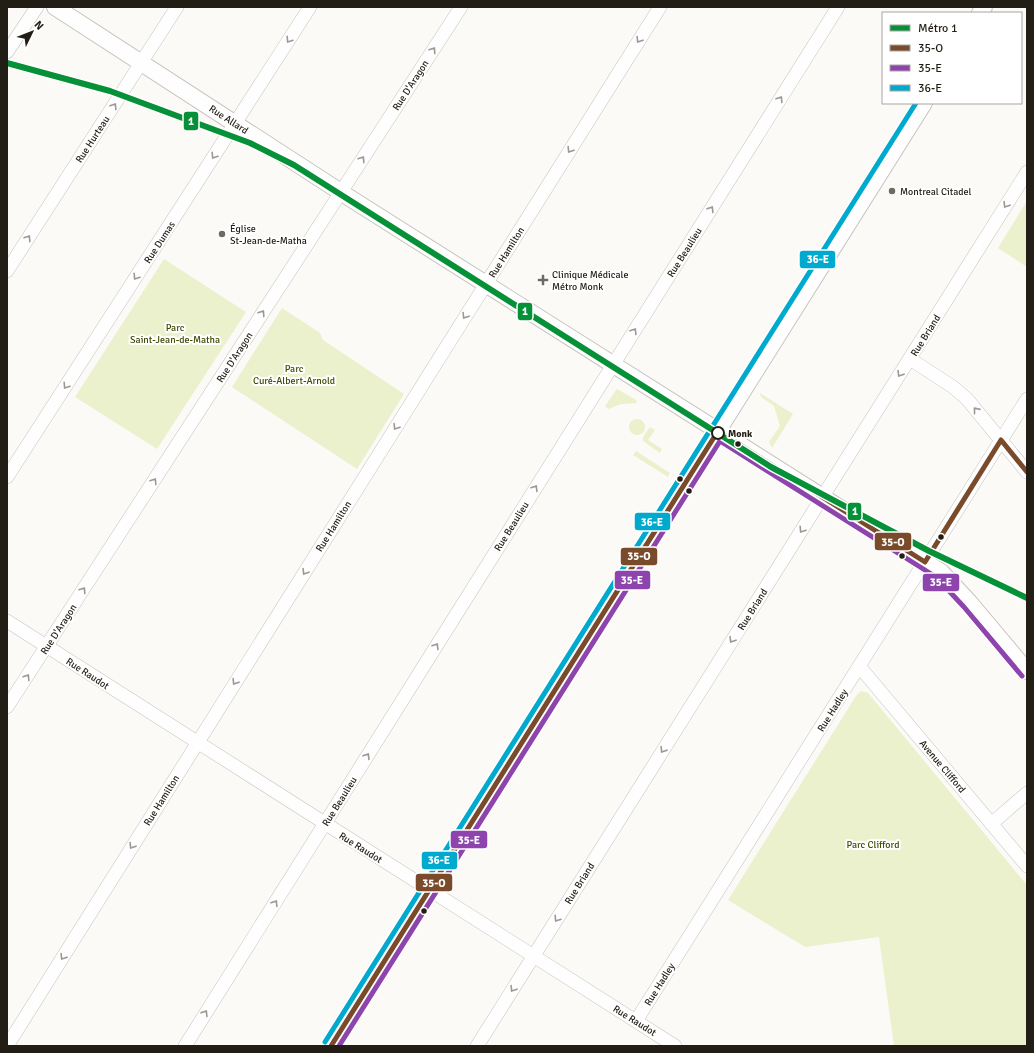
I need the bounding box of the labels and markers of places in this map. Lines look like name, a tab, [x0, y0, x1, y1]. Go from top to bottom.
marker: Montreal Citadel	[887, 186, 897, 196]
place label: Montreal Citadel	[900, 186, 971, 198]
place label: Église St-Jean-de-Matha	[230, 222, 307, 247]
marker: Église St-Jean-de-Matha	[217, 229, 227, 239]
place label: Clinique Médicale Métro Monk	[552, 269, 628, 293]
marker: Clinique Médicale Métro Monk	[537, 274, 549, 286]
marker: Monk	[711, 426, 725, 440]
place label: Monk	[728, 428, 753, 440]
unlabelled marker	[733, 439, 743, 449]
unlabelled marker	[675, 474, 685, 484]
unlabelled marker	[684, 486, 694, 496]
unlabelled marker	[936, 532, 946, 542]
unlabelled marker	[897, 551, 907, 561]
unlabelled marker	[419, 906, 429, 916]

